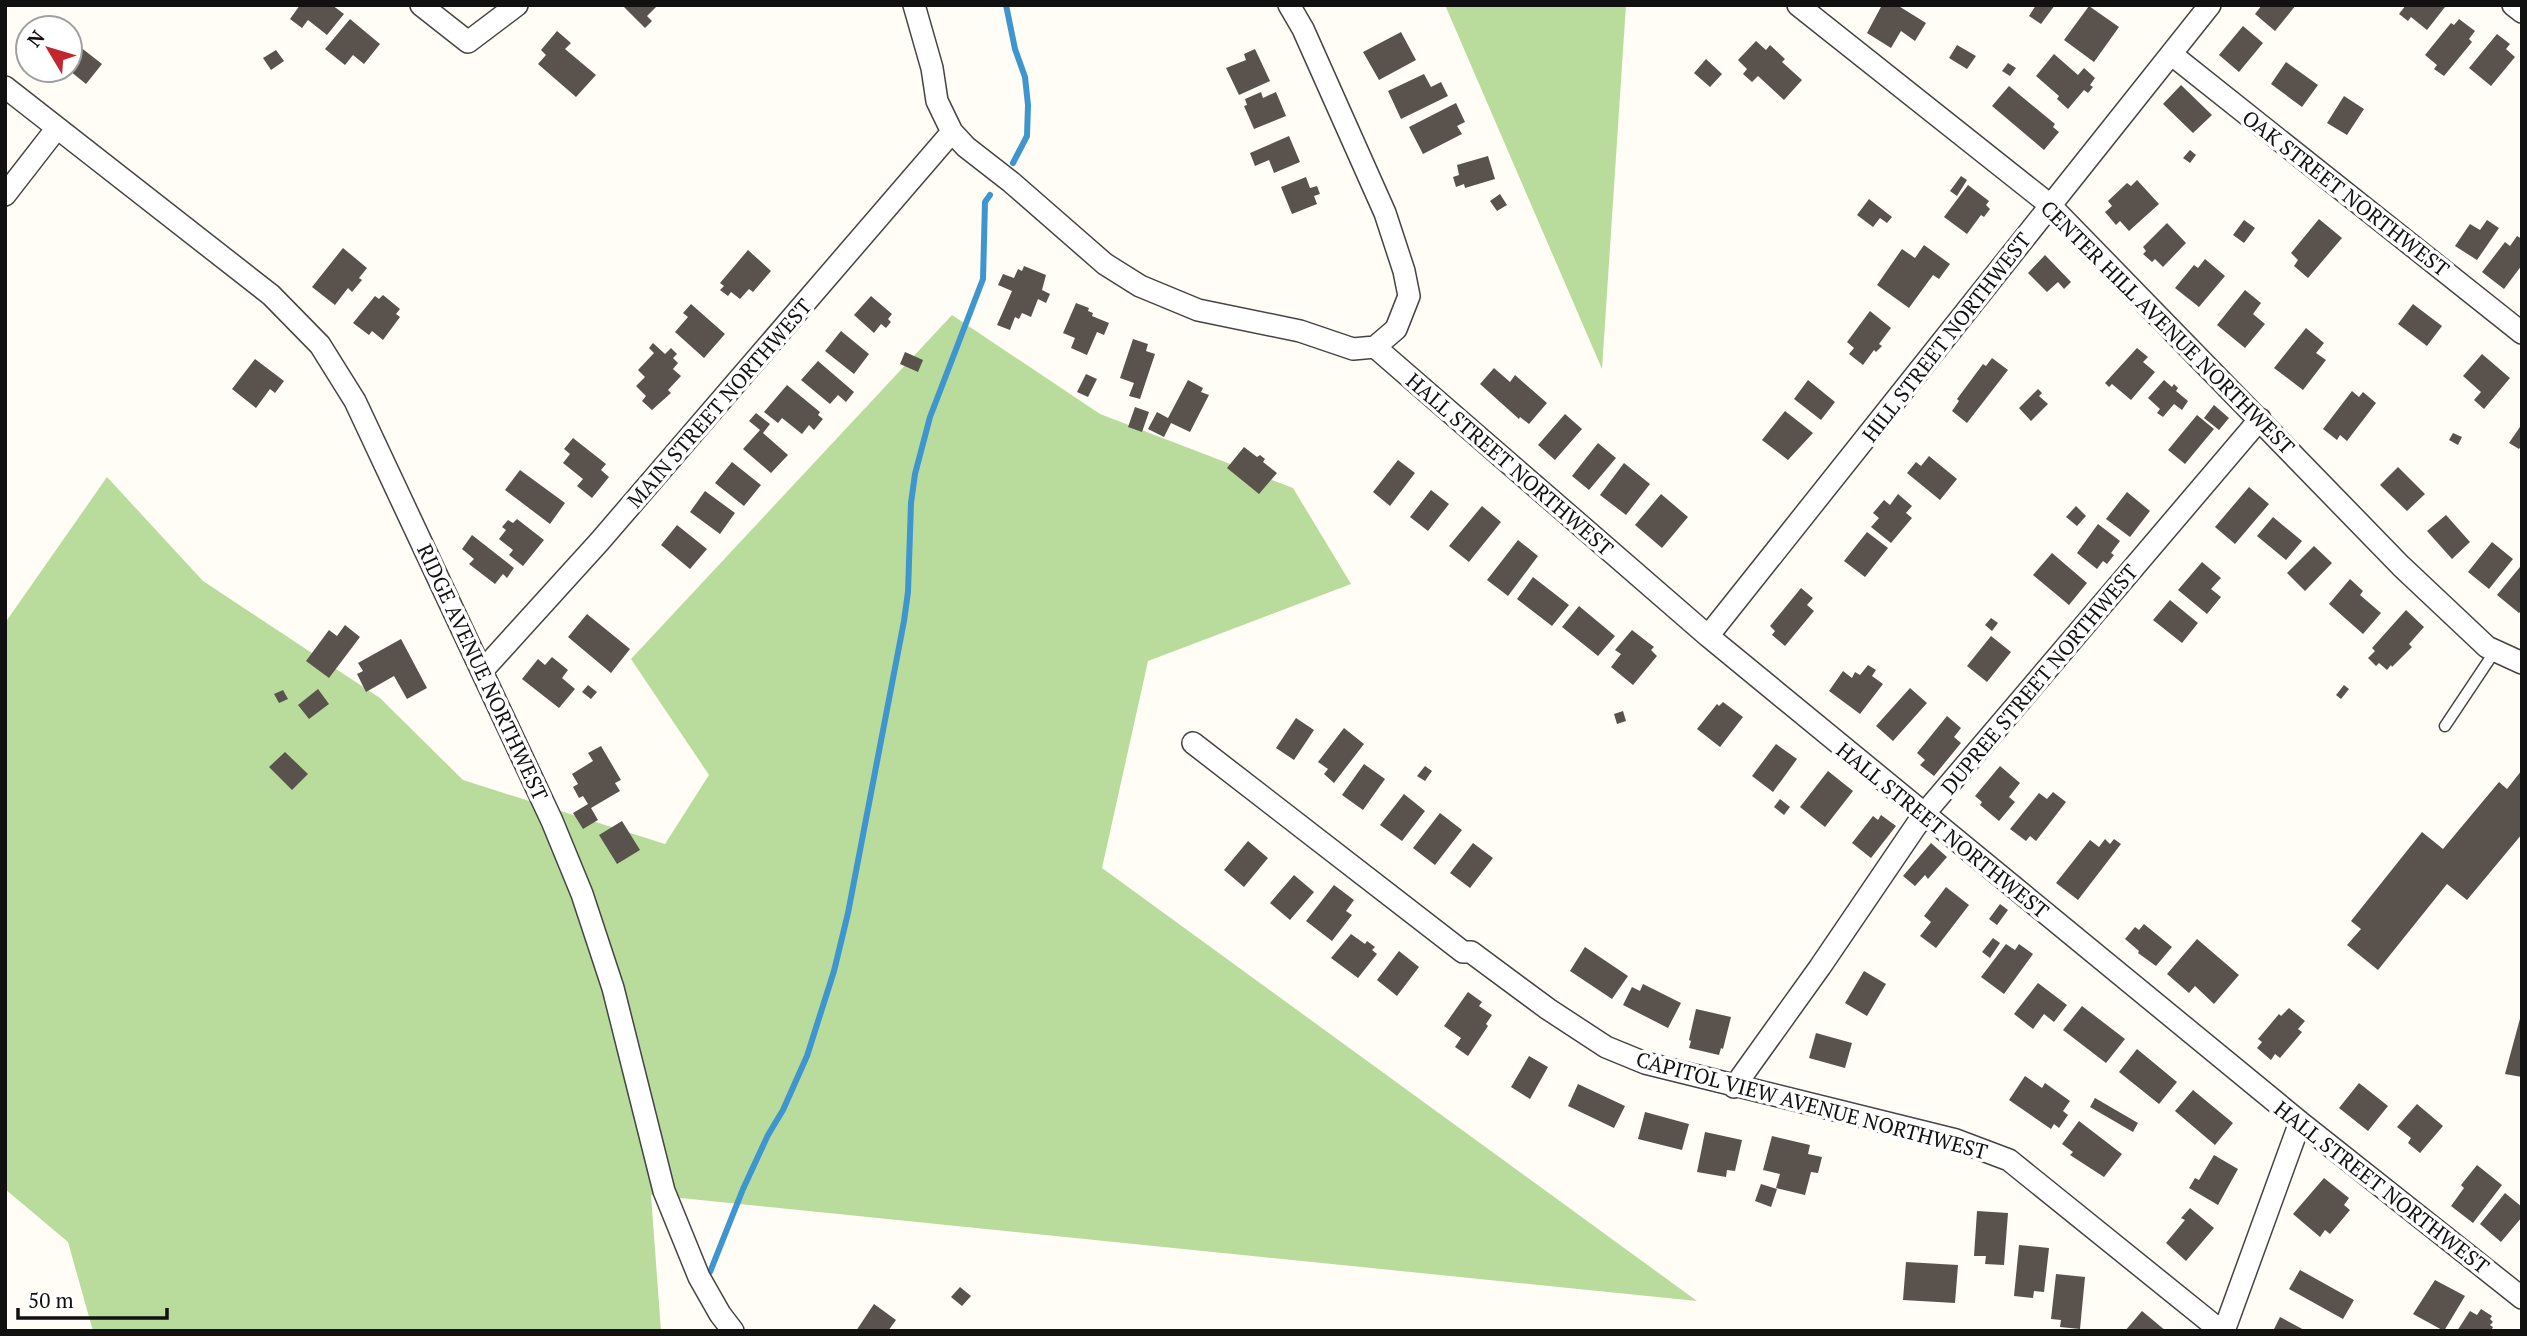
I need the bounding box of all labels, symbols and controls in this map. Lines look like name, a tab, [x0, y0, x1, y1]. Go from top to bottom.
north arrow	[14, 14, 84, 84]
text: N	[21, 24, 50, 52]
street label: OAK STREET NORTHWEST	[2237, 103, 2455, 283]
street label: CENTER HILL AVENUE NORTHWEST	[2035, 194, 2301, 460]
street label: HILL STREET NORTHWEST	[1855, 226, 2037, 448]
street label: MAIN STREET NORTHWEST	[620, 293, 818, 513]
street label: HALL STREET NORTHWEST	[1401, 366, 1619, 562]
street label: RIDGE AVENUE NORTHWEST	[411, 539, 555, 805]
street label: DUPREE STREET NORTHWEST	[1934, 558, 2144, 800]
street label: HALL STREET NORTHWEST	[1831, 736, 2055, 924]
street label: CAPITOL VIEW AVENUE NORTHWEST	[1633, 1045, 1991, 1165]
street label: HALL STREET NORTHWEST	[2269, 1094, 2495, 1280]
scale bar	[18, 1276, 166, 1320]
text: 50 m	[28, 1286, 74, 1314]

